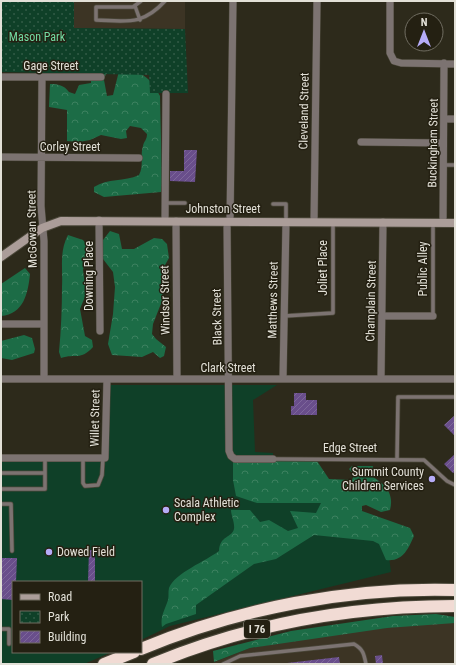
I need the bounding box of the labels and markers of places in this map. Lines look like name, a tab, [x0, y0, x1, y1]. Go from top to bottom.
place label: Summit County Children Services	[342, 465, 424, 493]
marker: Summit County Children Services	[427, 474, 437, 484]
place label: Scala Athletic Complex	[174, 496, 240, 524]
marker: Scala Athletic Complex	[161, 505, 171, 515]
place label: Dowed Field	[57, 545, 115, 559]
marker: Dowed Field	[44, 547, 54, 557]

